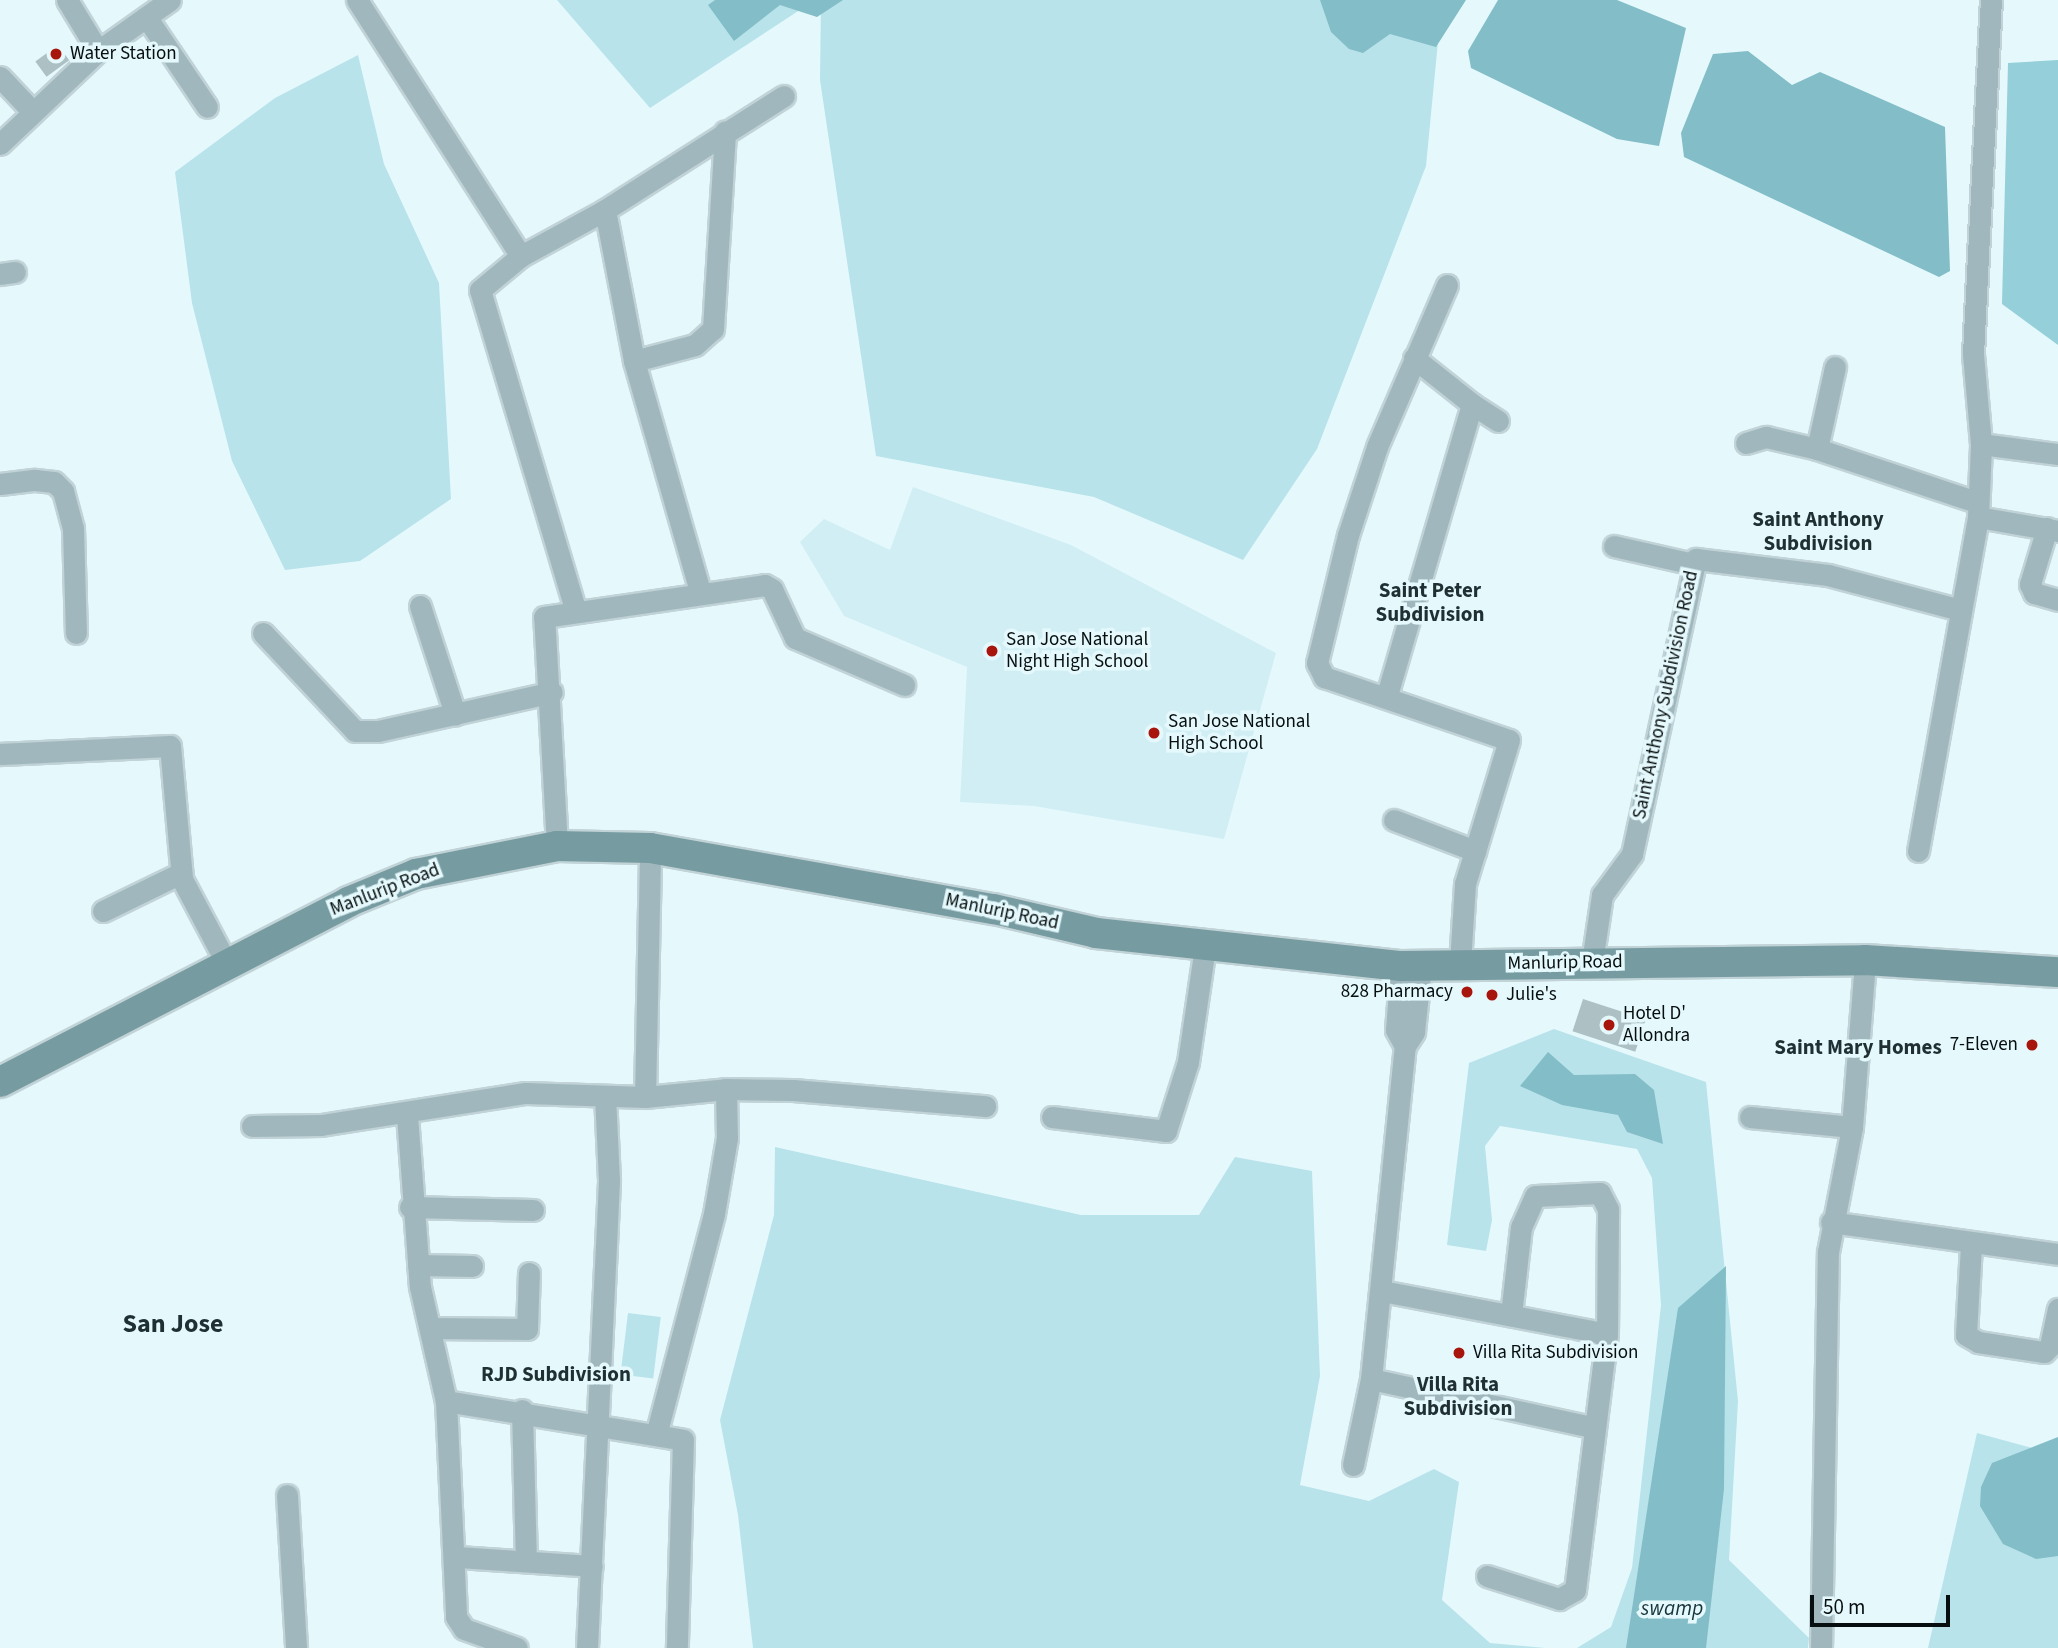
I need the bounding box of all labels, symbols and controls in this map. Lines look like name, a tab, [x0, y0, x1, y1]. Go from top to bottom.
place label: Water Station	[70, 43, 177, 65]
marker: Water Station	[48, 46, 64, 62]
district label: Saint Anthony Subdivision	[1752, 506, 1884, 556]
street label: Saint Anthony Subdivision Road	[1628, 569, 1704, 821]
district label: Saint Peter Subdivision	[1375, 577, 1485, 627]
place label: San Jose National Night High School	[1006, 629, 1148, 673]
marker: San Jose National Night High School	[984, 643, 1000, 659]
place label: San Jose National High School	[1168, 711, 1310, 755]
marker: San Jose National High School	[1146, 725, 1162, 741]
street label: Manlurip Road	[327, 859, 443, 921]
street label: Manlurip Road	[943, 889, 1061, 935]
street label: Manlurip Road	[1507, 951, 1623, 975]
place label: 828 Pharmacy	[1341, 981, 1453, 1003]
marker: 828 Pharmacy	[1459, 984, 1475, 1000]
place label: Julie's	[1506, 984, 1557, 1006]
marker: Julie's	[1484, 987, 1500, 1003]
place label: Hotel D' Allondra	[1623, 1003, 1690, 1047]
marker: Hotel D' Allondra	[1601, 1017, 1617, 1033]
district label: Saint Mary Homes	[1774, 1034, 1942, 1060]
place label: 7-Eleven	[1950, 1034, 2018, 1056]
marker: 7-Eleven	[2024, 1037, 2040, 1053]
district label: San Jose	[123, 1308, 223, 1340]
place label: Villa Rita Subdivision	[1473, 1342, 1638, 1364]
marker: Villa Rita Subdivision	[1451, 1345, 1467, 1361]
district label: RJD Subdivision	[481, 1361, 631, 1387]
district label: Villa Rita Subdivision	[1403, 1371, 1513, 1421]
scale bar	[1813, 1582, 1953, 1626]
text: 50 m	[1823, 1592, 1865, 1622]
water label: swamp	[1641, 1595, 1703, 1621]

